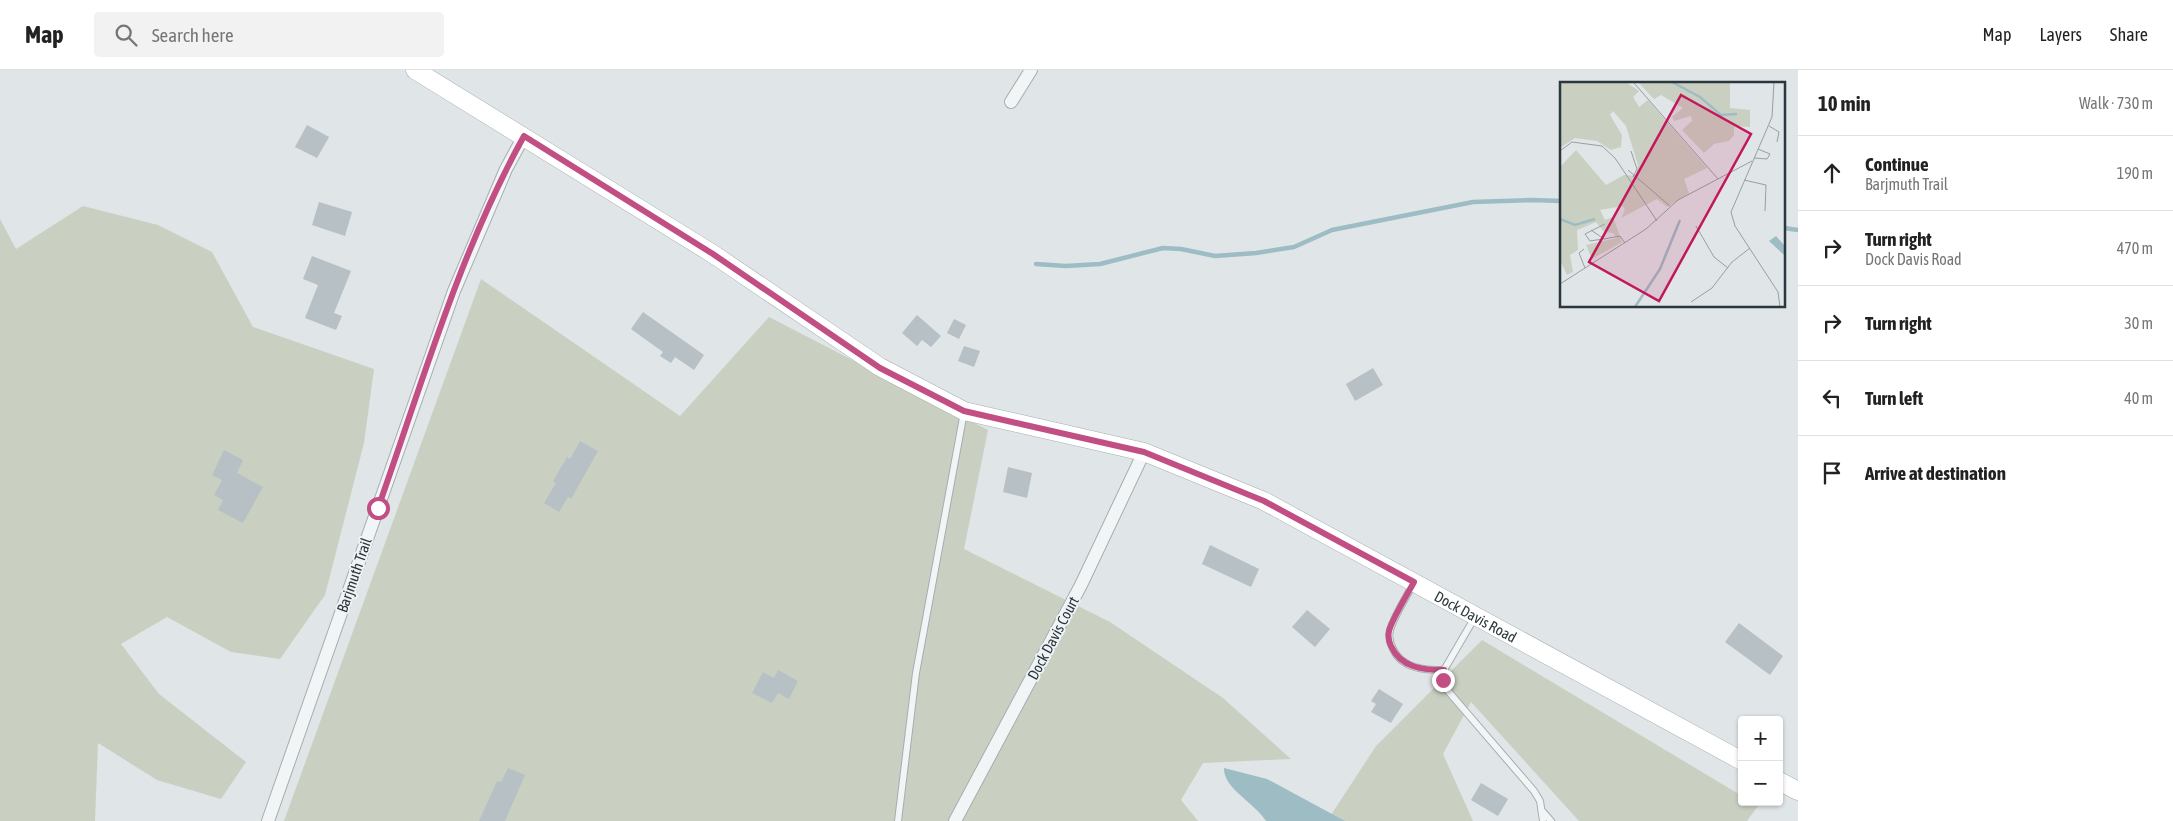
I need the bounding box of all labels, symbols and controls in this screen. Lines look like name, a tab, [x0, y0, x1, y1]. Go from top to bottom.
search box	[94, 12, 444, 57]
text: Map	[25, 21, 64, 48]
icon: search	[112, 21, 140, 49]
text: Search here	[152, 24, 234, 46]
text: Map	[1982, 24, 2011, 45]
text: Layers	[2039, 24, 2082, 45]
text: Share	[2110, 24, 2148, 45]
inset map	[1560, 82, 1786, 308]
text: 10 min	[1818, 91, 1871, 115]
text: Walk · 730 m	[2079, 94, 2153, 112]
text: Continue	[1865, 153, 1929, 175]
icon: ahead	[1818, 159, 1846, 187]
text: 190 m	[2117, 164, 2153, 182]
text: Barjmuth Trail	[1865, 175, 1948, 193]
text: Turn right	[1865, 228, 1932, 250]
icon: right	[1818, 234, 1846, 262]
text: 470 m	[2117, 239, 2153, 257]
text: Dock Davis Road	[1865, 250, 1962, 268]
icon: right	[1818, 309, 1846, 337]
text: Turn right	[1865, 312, 1932, 334]
text: 30 m	[2124, 314, 2153, 332]
icon: left	[1818, 384, 1846, 412]
text: Turn left	[1865, 387, 1923, 409]
text: 40 m	[2124, 389, 2153, 407]
icon: arrive	[1818, 459, 1846, 487]
text: Arrive at destination	[1865, 462, 2006, 484]
route start	[367, 497, 390, 520]
street label: Barjmuth Trail	[333, 535, 375, 615]
street label: Dock Davis Road	[1432, 587, 1520, 645]
street label: Dock Davis Court	[1024, 594, 1082, 682]
route end	[1432, 669, 1455, 692]
map controls	[1738, 716, 1783, 806]
button: +	[1738, 716, 1783, 761]
button: −	[1738, 761, 1783, 806]

